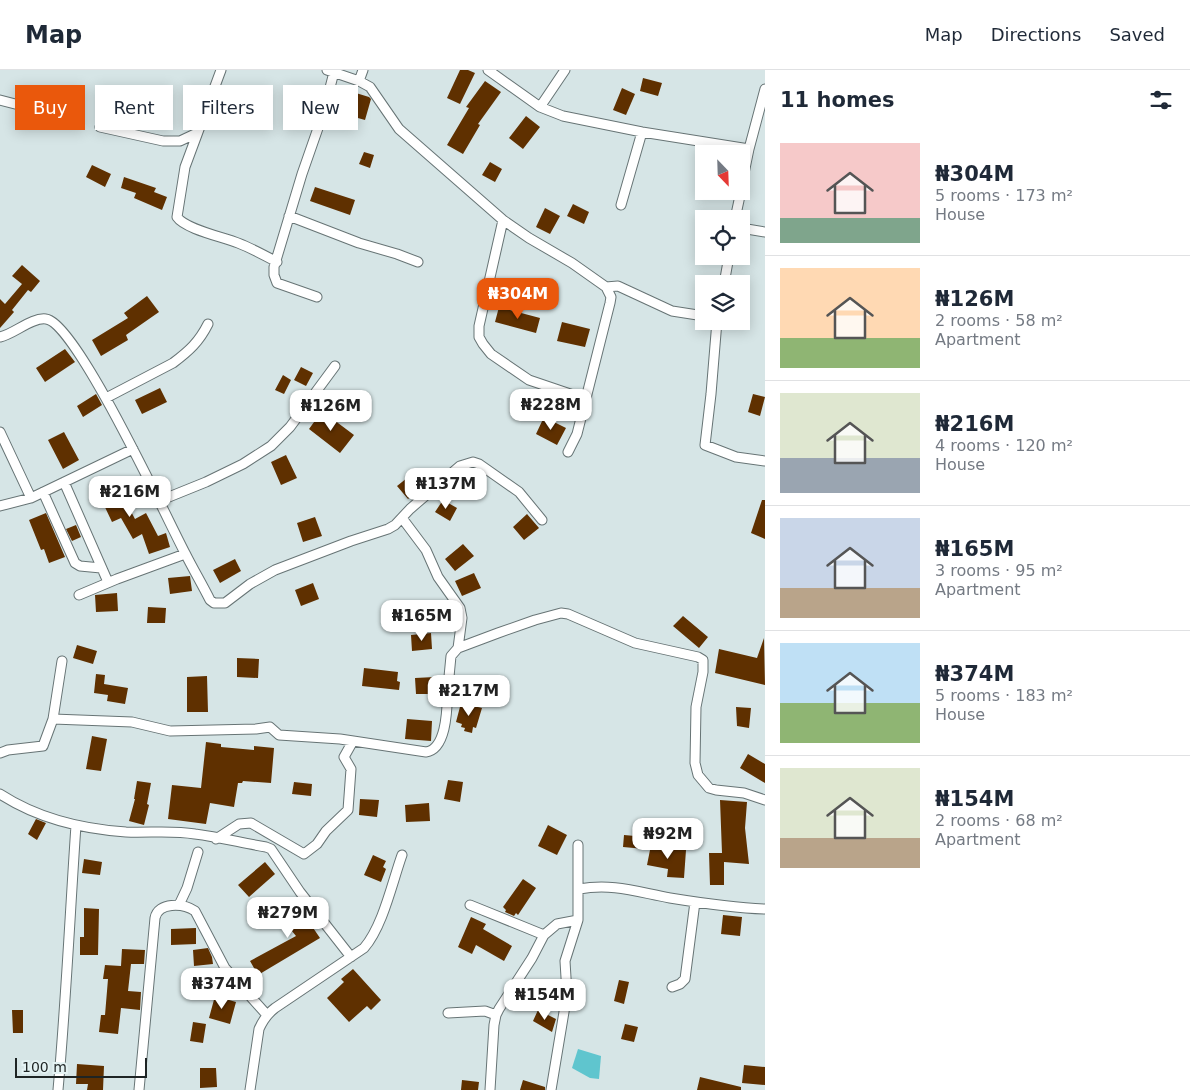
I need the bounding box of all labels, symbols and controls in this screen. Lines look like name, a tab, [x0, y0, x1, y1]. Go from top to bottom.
text: Map	[25, 21, 82, 49]
text: Map	[925, 24, 963, 45]
text: Directions	[991, 24, 1081, 45]
text: Saved	[1109, 24, 1165, 45]
chip: Buy	[15, 85, 85, 130]
chip: Rent	[95, 85, 173, 130]
chip: Filters	[183, 85, 273, 130]
chip: New	[283, 85, 358, 130]
icon: filters	[1147, 86, 1175, 114]
text: 11 homes	[780, 88, 895, 112]
north arrow	[695, 145, 750, 200]
map controls	[695, 145, 750, 330]
text: ₦304M	[935, 162, 1014, 186]
icon: home	[820, 163, 880, 223]
text: 5 rooms · 173 m²	[935, 186, 1073, 205]
text: House	[935, 205, 985, 224]
button: locate	[695, 210, 750, 265]
button: layers	[695, 275, 750, 330]
pin: ₦304M	[483, 278, 553, 320]
text: ₦304M	[488, 284, 548, 303]
text: ₦126M	[935, 287, 1014, 311]
icon: home	[820, 288, 880, 348]
text: 2 rooms · 58 m²	[935, 311, 1063, 330]
text: Apartment	[935, 330, 1021, 349]
pin: ₦228M	[516, 388, 586, 431]
pin: ₦126M	[296, 390, 366, 432]
text: ₦228M	[521, 395, 581, 414]
text: ₦126M	[301, 396, 361, 415]
text: ₦216M	[935, 412, 1014, 436]
icon: home	[820, 413, 880, 473]
text: 4 rooms · 120 m²	[935, 436, 1073, 455]
text: House	[935, 455, 985, 474]
pin: ₦137M	[411, 468, 481, 510]
text: ₦137M	[416, 474, 476, 493]
pin: ₦216M	[95, 476, 165, 518]
text: ₦216M	[100, 482, 160, 501]
text: ₦165M	[935, 537, 1014, 561]
icon: home	[820, 538, 880, 598]
text: 3 rooms · 95 m²	[935, 561, 1063, 580]
text: Apartment	[935, 580, 1021, 599]
pin: ₦165M	[387, 600, 457, 642]
text: ₦165M	[392, 606, 452, 625]
text: ₦374M	[935, 662, 1014, 686]
icon: home	[820, 663, 880, 723]
pin: ₦217M	[434, 674, 504, 717]
text: ₦217M	[439, 681, 499, 700]
text: 5 rooms · 183 m²	[935, 686, 1073, 705]
text: House	[935, 705, 985, 724]
text: ₦154M	[935, 787, 1014, 811]
icon: home	[820, 788, 880, 848]
text: 2 rooms · 68 m²	[935, 811, 1063, 830]
pin: ₦92M	[638, 818, 698, 860]
text: ₦92M	[643, 824, 693, 843]
text: Apartment	[935, 830, 1021, 849]
pin: ₦279M	[253, 896, 323, 939]
text: ₦279M	[258, 903, 318, 922]
pin: ₦374M	[187, 968, 257, 1010]
text: ₦374M	[192, 974, 252, 993]
pin: ₦154M	[510, 978, 580, 1021]
text: ₦154M	[515, 985, 575, 1004]
scale bar	[15, 1055, 148, 1078]
text: 100 m	[22, 1059, 67, 1075]

